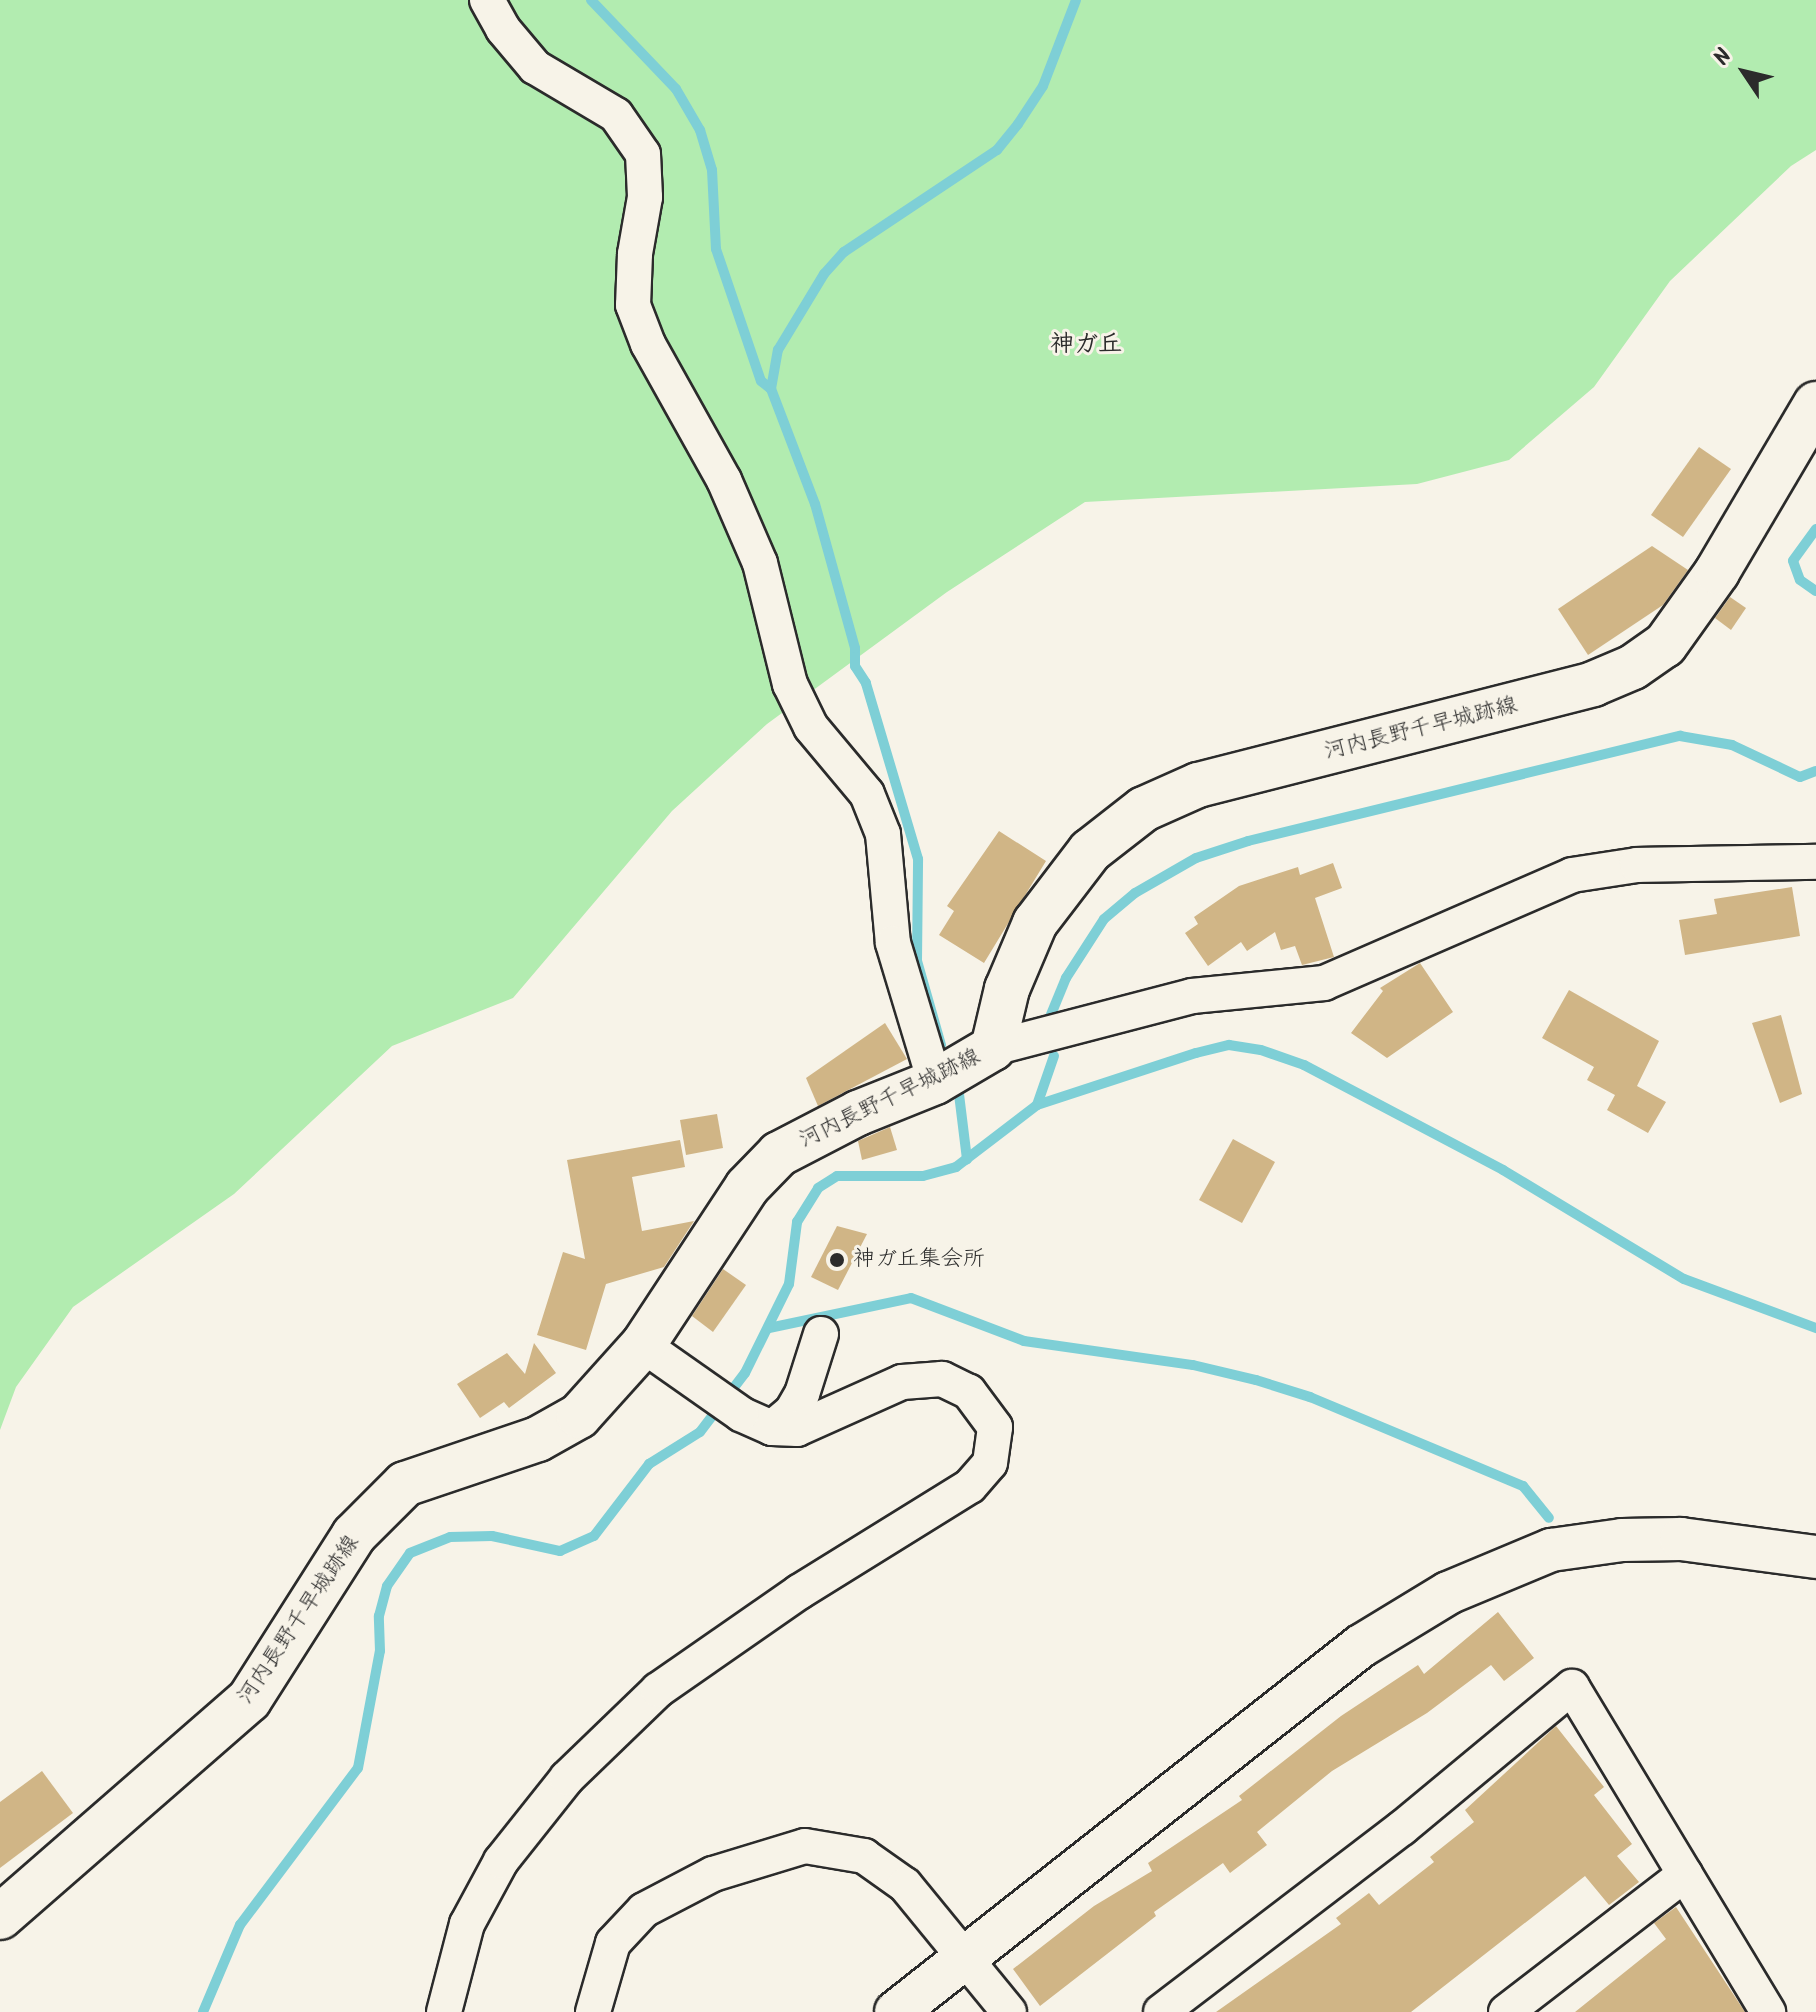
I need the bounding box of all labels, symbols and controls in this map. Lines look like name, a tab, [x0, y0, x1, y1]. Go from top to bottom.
north arrow	[1704, 32, 1784, 112]
text: N	[1706, 42, 1742, 74]
district label: 神ガ丘	[1050, 331, 1122, 359]
street label: 河内長野千早城跡線	[1322, 692, 1520, 766]
street label: 河内長野千早城跡線	[795, 1044, 985, 1154]
place label: 神ガ丘集会所	[853, 1247, 985, 1273]
marker: 神ガ丘集会所	[828, 1251, 846, 1269]
street label: 河内長野千早城跡線	[233, 1531, 365, 1709]

